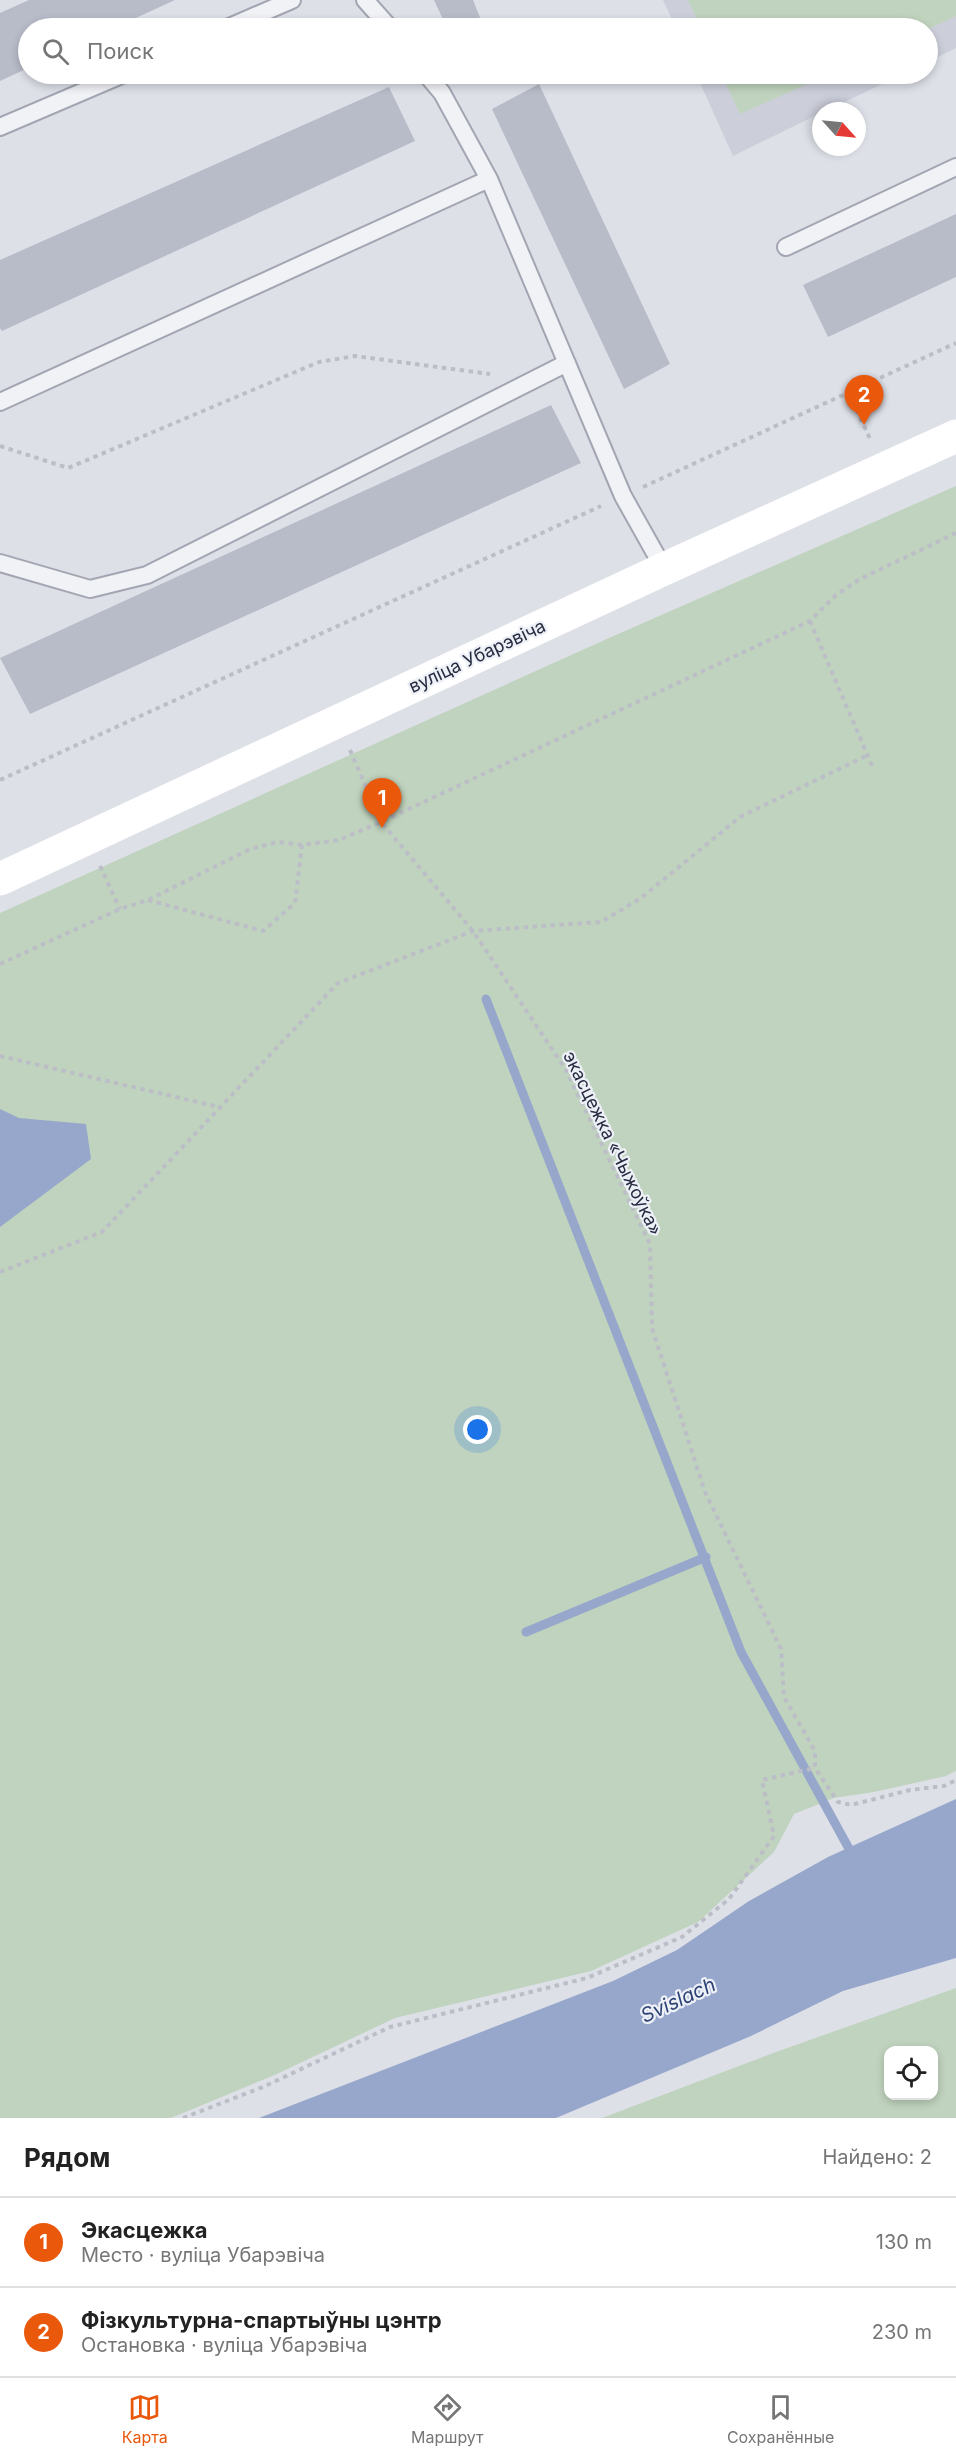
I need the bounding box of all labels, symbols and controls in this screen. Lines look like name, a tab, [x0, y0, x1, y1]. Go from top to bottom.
search box	[18, 18, 938, 84]
icon: search	[39, 35, 72, 68]
text: Поиск	[87, 38, 154, 64]
north arrow	[812, 102, 866, 156]
pin: 2	[844, 376, 884, 425]
street label: вуліца Убарэвіча	[405, 615, 549, 697]
pin: 1	[362, 778, 401, 828]
street label: экасцежка «Чыжоўка»	[559, 1048, 667, 1238]
your location	[463, 1415, 492, 1444]
water label: Svislach	[637, 1972, 719, 2028]
map controls	[884, 2046, 938, 2100]
button: locate	[884, 2046, 938, 2100]
text: Рядом	[24, 2142, 110, 2173]
text: Найдено: 2	[822, 2145, 932, 2169]
text: Экасцежка	[81, 2217, 208, 2243]
text: 1	[39, 2230, 48, 2254]
text: 130 m	[876, 2230, 932, 2254]
text: Место · вуліца Убарэвіча	[81, 2243, 325, 2267]
text: Фізкультурна-спартыўны цэнтр	[81, 2307, 442, 2333]
text: 2	[37, 2320, 50, 2344]
text: 230 m	[872, 2320, 932, 2344]
text: Остановка · вуліца Убарэвіча	[81, 2333, 367, 2357]
tab: Карта	[122, 2391, 168, 2447]
tab: Маршрут	[411, 2391, 484, 2447]
tab: Сохранённые	[727, 2391, 834, 2447]

